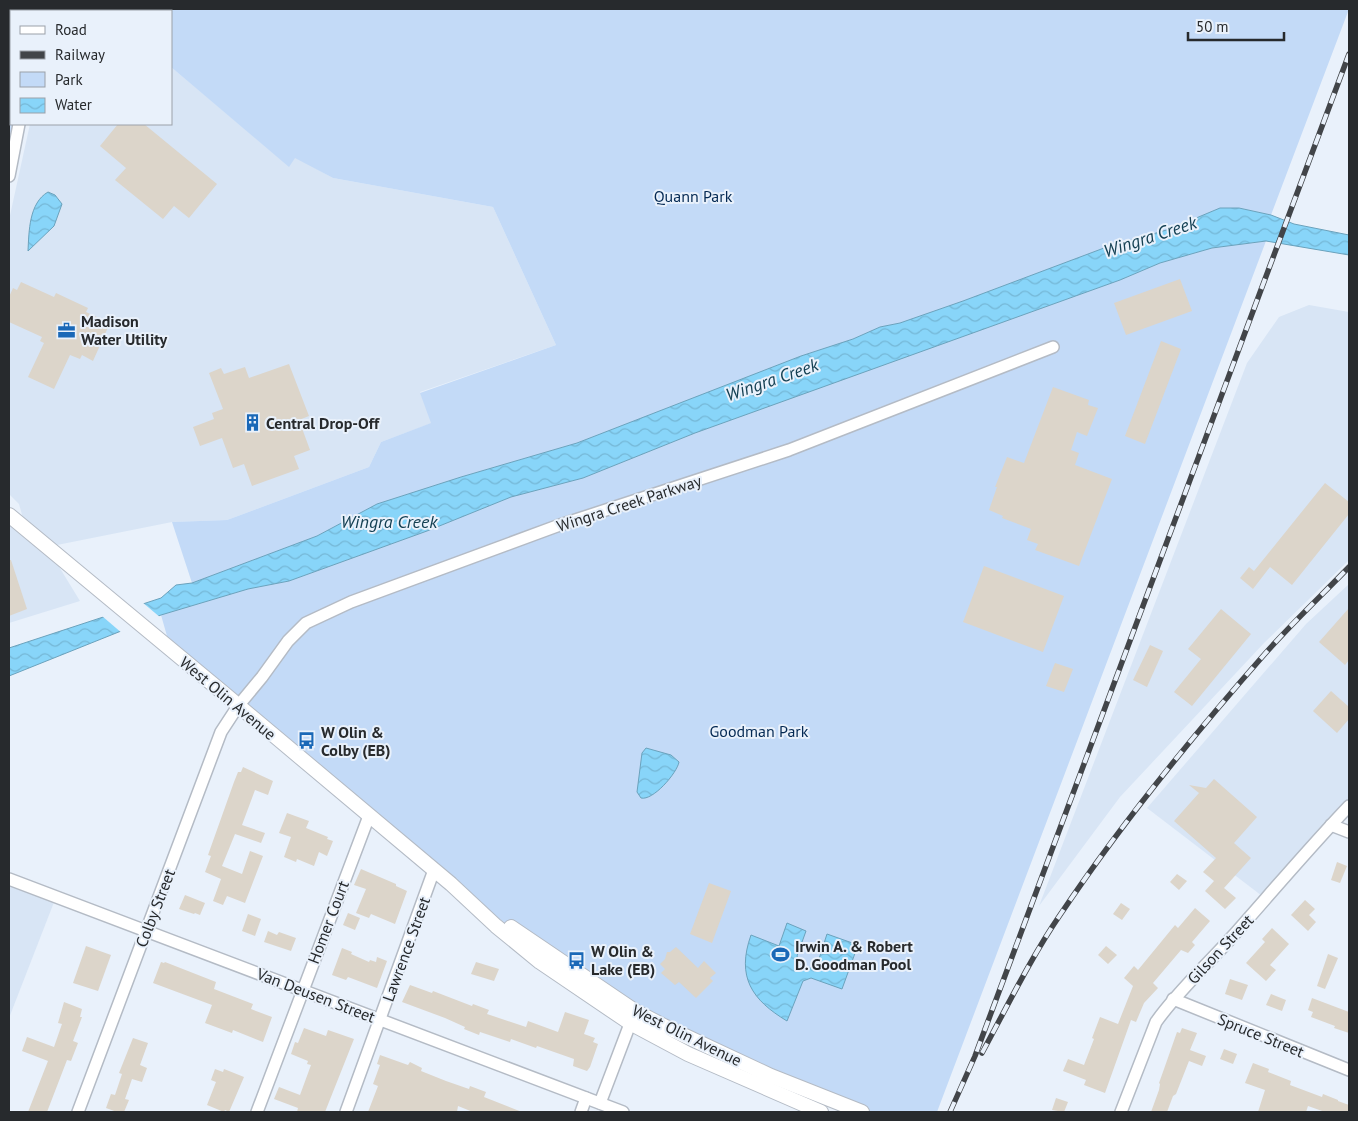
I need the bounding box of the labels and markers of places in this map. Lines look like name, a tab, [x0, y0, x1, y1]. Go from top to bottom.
place label: Madison Water Utility	[81, 311, 167, 349]
office icon: Madison Water Utility	[57, 320, 77, 340]
building icon: Central Drop-Off	[242, 413, 262, 433]
place label: Central Drop-Off	[266, 413, 380, 433]
place label: W Olin & Colby (EB)	[321, 722, 390, 760]
bus stop icon: W Olin & Colby (EB)	[297, 731, 317, 751]
place label: Irwin A. & Robert D. Goodman Pool	[795, 936, 913, 974]
place label: W Olin & Lake (EB)	[591, 941, 655, 979]
sports icon: Irwin A. & Robert D. Goodman Pool	[771, 945, 791, 965]
bus stop icon: W Olin & Lake (EB)	[567, 950, 587, 970]

